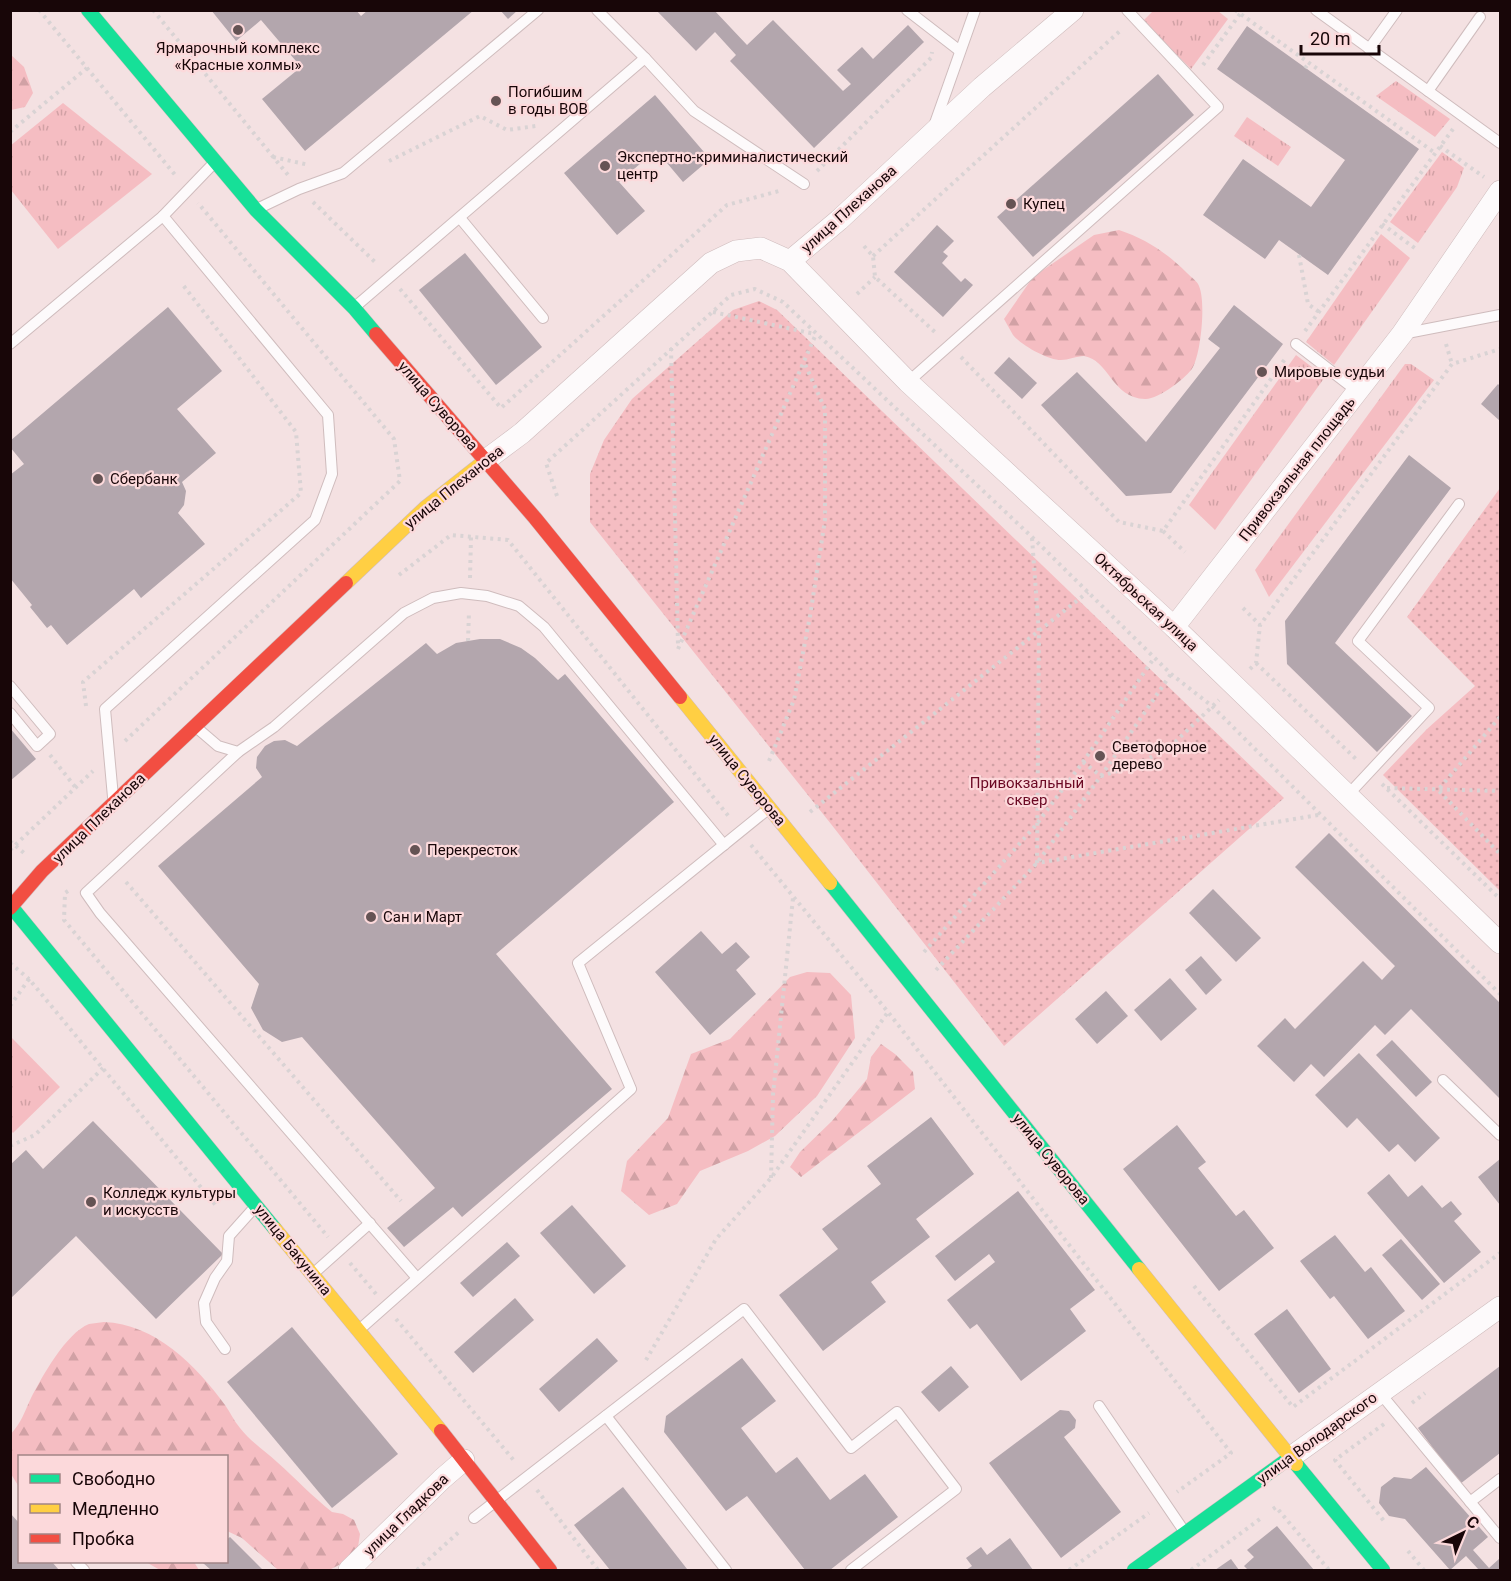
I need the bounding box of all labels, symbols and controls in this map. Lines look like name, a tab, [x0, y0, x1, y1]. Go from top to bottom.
scale bar	[1301, 18, 1379, 56]
marker: Ярмарочный комплекс «Красные холмы»	[231, 23, 245, 37]
text: 20 m	[1310, 28, 1350, 49]
place label: Ярмарочный комплекс «Красные холмы»	[156, 39, 320, 74]
place label: Погибшим в годы ВОВ	[508, 83, 588, 118]
marker: Погибшим в годы ВОВ	[489, 94, 503, 108]
place label: Экспертно-криминалистический центр	[617, 148, 848, 183]
marker: Экспертно-криминалистический центр	[598, 159, 612, 173]
street label: улица Плеханова	[798, 162, 900, 256]
place label: Купец	[1023, 195, 1065, 213]
marker: Купец	[1004, 197, 1018, 211]
street label: улица Суворова	[394, 358, 482, 454]
place label: Мировые судьи	[1274, 363, 1385, 381]
marker: Мировые судьи	[1255, 365, 1269, 379]
street label: Привокзальная площадь	[1235, 393, 1359, 545]
street label: улица Плеханова	[401, 442, 507, 532]
place label: Сбербанк	[110, 470, 178, 488]
marker: Сбербанк	[91, 472, 105, 486]
street label: Октябрьская улица	[1090, 549, 1202, 655]
street label: улица Суворова	[705, 731, 789, 829]
place label: Светофорное дерево	[1112, 738, 1207, 773]
marker: Светофорное дерево	[1093, 749, 1107, 763]
street label: улица Плеханова	[49, 769, 149, 867]
park label: Привокзальный сквер	[970, 774, 1084, 809]
place label: Перекресток	[427, 841, 518, 859]
marker: Перекресток	[408, 843, 422, 857]
place label: Сан и Март	[383, 908, 462, 926]
marker: Сан и Март	[364, 910, 378, 924]
street label: улица Суворова	[1009, 1110, 1093, 1208]
place label: Колледж культуры и искусств	[103, 1184, 236, 1219]
marker: Колледж культуры и искусств	[84, 1195, 98, 1209]
street label: улица Бакунина	[251, 1201, 335, 1299]
street label: улица Володарского	[1253, 1388, 1381, 1488]
legend	[18, 1455, 228, 1563]
text: Свободно	[72, 1468, 155, 1489]
street label: улица Гладкова	[360, 1470, 452, 1560]
text: Медленно	[72, 1498, 159, 1519]
north arrow	[1433, 1503, 1493, 1563]
text: С	[1463, 1512, 1483, 1533]
text: Пробка	[72, 1528, 135, 1549]

